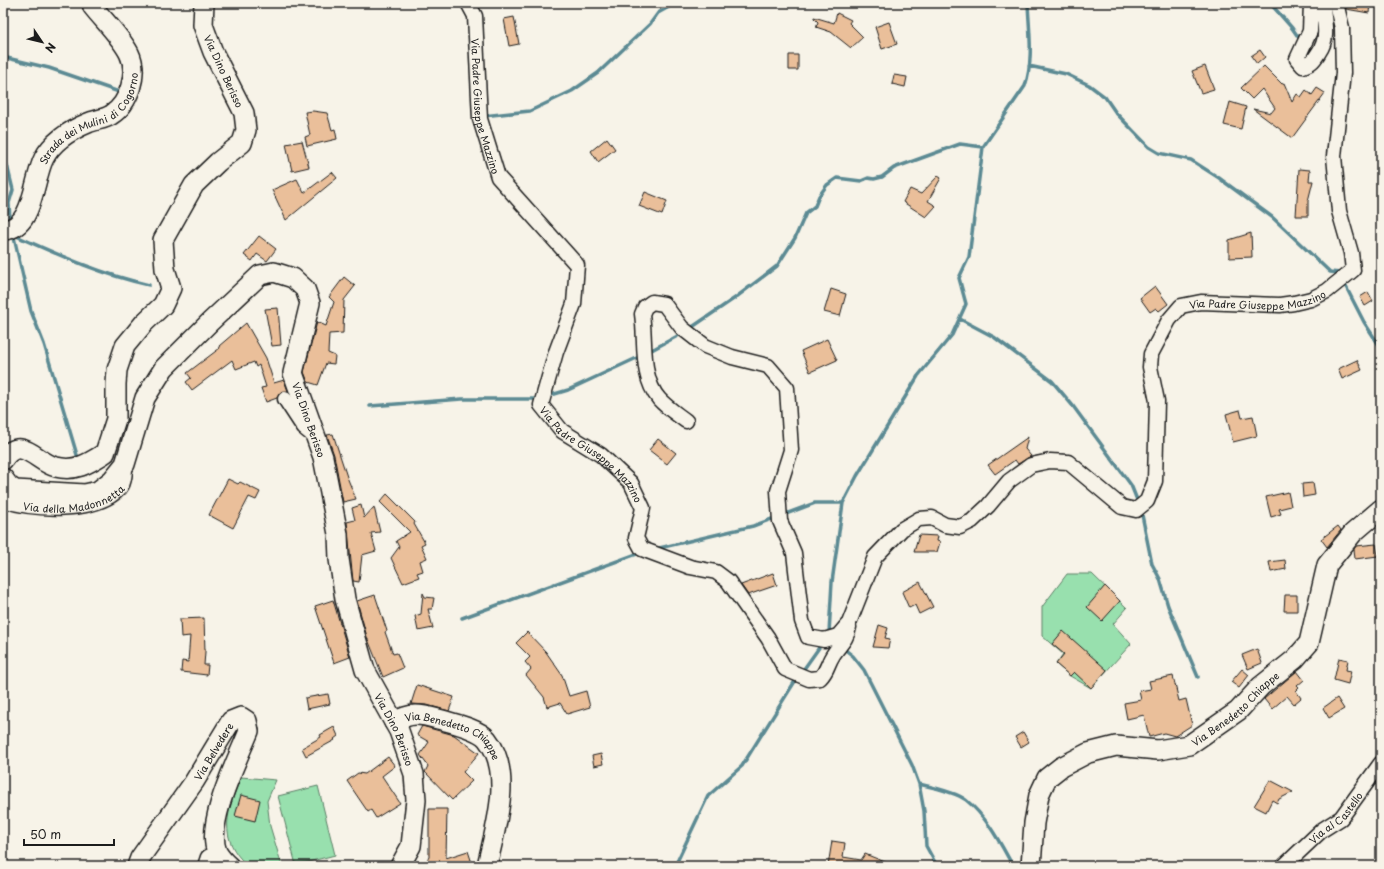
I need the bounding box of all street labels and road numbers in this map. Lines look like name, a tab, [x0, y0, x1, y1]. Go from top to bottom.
street label: Via Dino Berisso	[201, 32, 248, 110]
street label: Via Padre Giuseppe Mazzino	[469, 38, 504, 176]
street label: Strada dei Mulini di Cogorno	[35, 71, 141, 166]
street label: Via Padre Giuseppe Mazzino	[1188, 285, 1328, 313]
street label: Via Dino Berisso	[289, 380, 330, 460]
street label: Via Padre Giuseppe Mazzino	[537, 402, 647, 505]
street label: Via della Madonnetta	[22, 480, 128, 515]
street label: Via Benedetto Chiappe	[1188, 667, 1282, 749]
street label: Via Dino Berisso	[372, 690, 418, 768]
street label: Via Benedetto Chiappe	[403, 707, 505, 762]
street label: Via Belvedere	[189, 719, 236, 783]
street label: Via al Castello	[1305, 788, 1366, 847]

